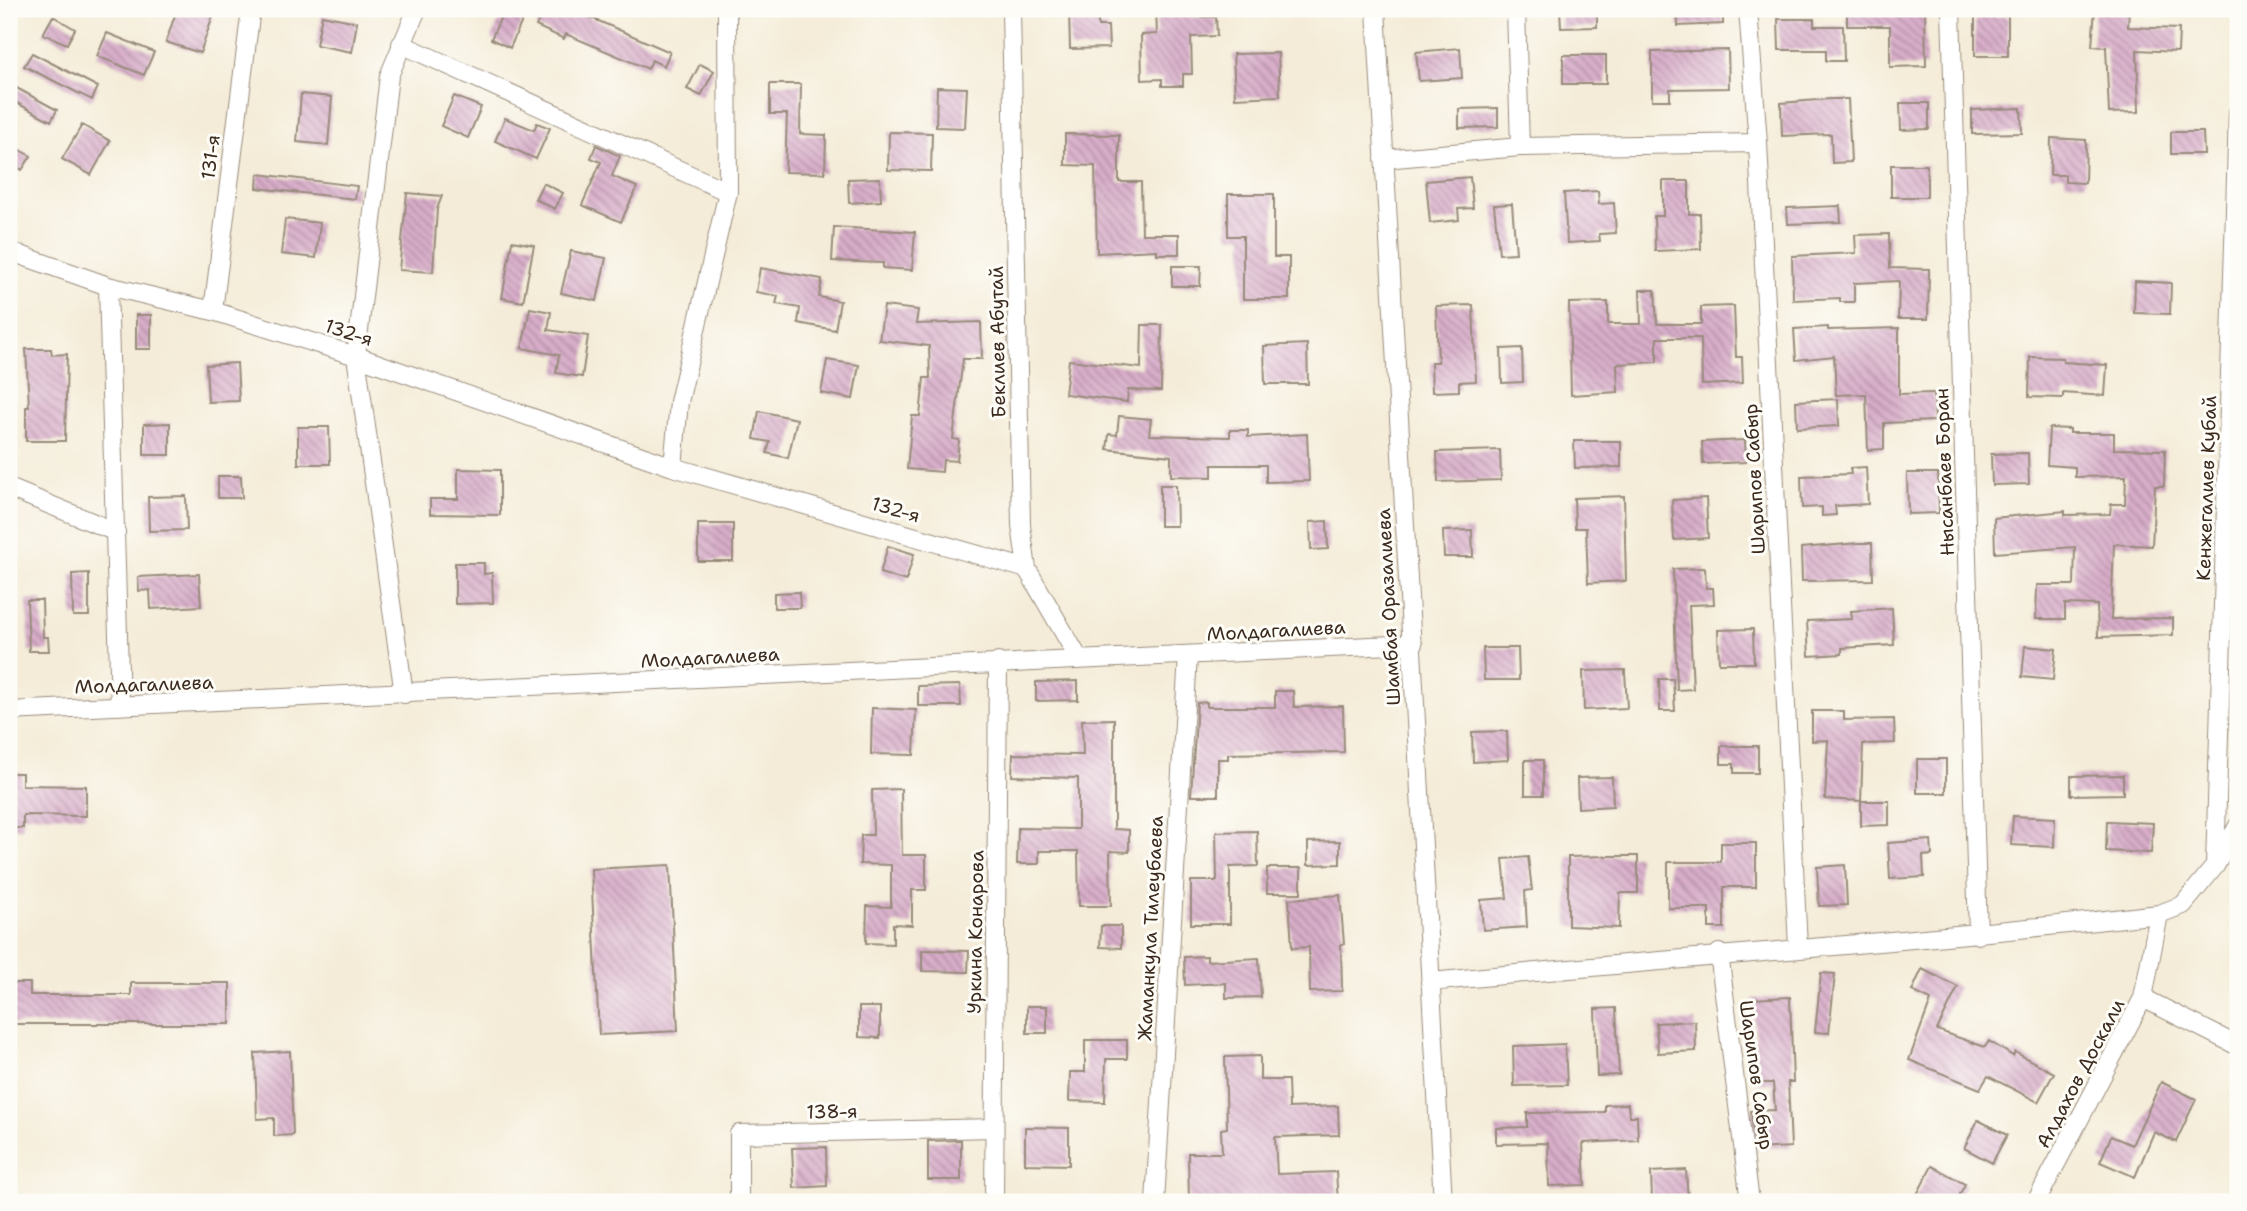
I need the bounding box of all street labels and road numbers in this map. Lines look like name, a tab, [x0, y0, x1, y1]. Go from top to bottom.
street label: 131-я	[195, 133, 226, 181]
street label: Беклиев Абутай	[984, 266, 1011, 418]
street label: 132-я	[322, 313, 376, 352]
street label: Нысанбаев Боран	[1929, 388, 1960, 556]
street label: Кенжегалиев Кубай	[2191, 395, 2222, 581]
street label: Шарипов Сабыр	[1738, 403, 1771, 555]
street label: 132-я	[869, 491, 923, 528]
street label: Шамбая Оразалиева	[1371, 507, 1406, 706]
street label: Молдагалиева	[1206, 614, 1346, 647]
street label: Молдагалиева	[640, 641, 780, 674]
street label: Молдагалиева	[74, 670, 214, 699]
street label: Жаманкула Тилеубаева	[1132, 814, 1169, 1041]
street label: Уркина Конарова	[962, 850, 989, 1014]
street label: Алдахов Доскали	[2031, 994, 2130, 1152]
street label: Шарипов Сабыр	[1734, 999, 1779, 1152]
street label: 138-я	[806, 1099, 858, 1124]

